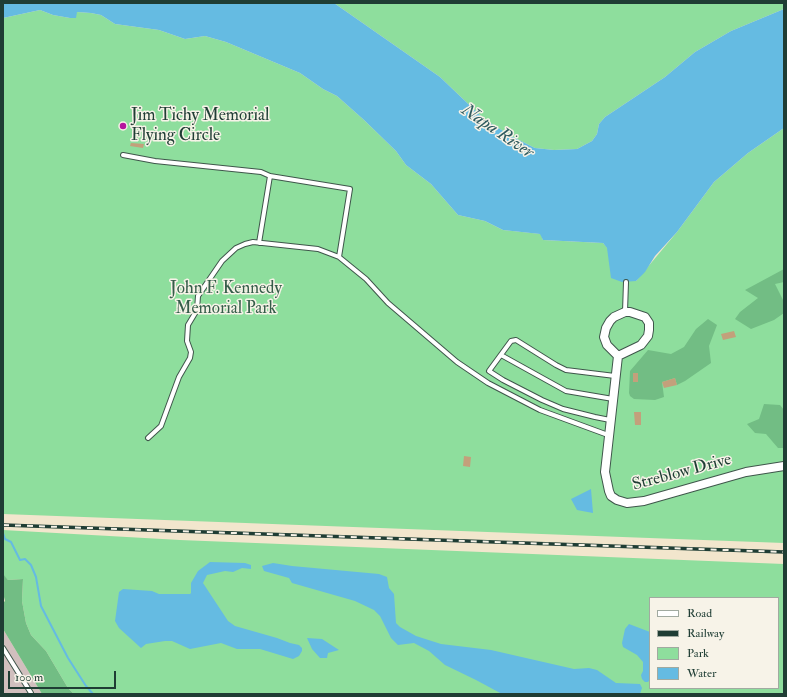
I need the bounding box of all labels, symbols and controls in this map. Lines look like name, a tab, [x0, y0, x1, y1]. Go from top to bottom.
water label: Napa River	[457, 100, 537, 164]
place label: Jim Tichy Memorial Flying Circle	[131, 106, 269, 146]
marker: Jim Tichy Memorial Flying Circle	[118, 121, 128, 131]
park label: John F. Kennedy Memorial Park	[170, 279, 282, 319]
street label: Streblow Drive	[630, 450, 734, 496]
legend	[649, 597, 779, 689]
text: Road	[687, 606, 712, 621]
text: Railway	[687, 626, 724, 641]
text: Park	[687, 646, 709, 661]
scale bar	[10, 663, 118, 689]
text: Water	[687, 666, 716, 681]
text: 100 m	[15, 670, 43, 685]

